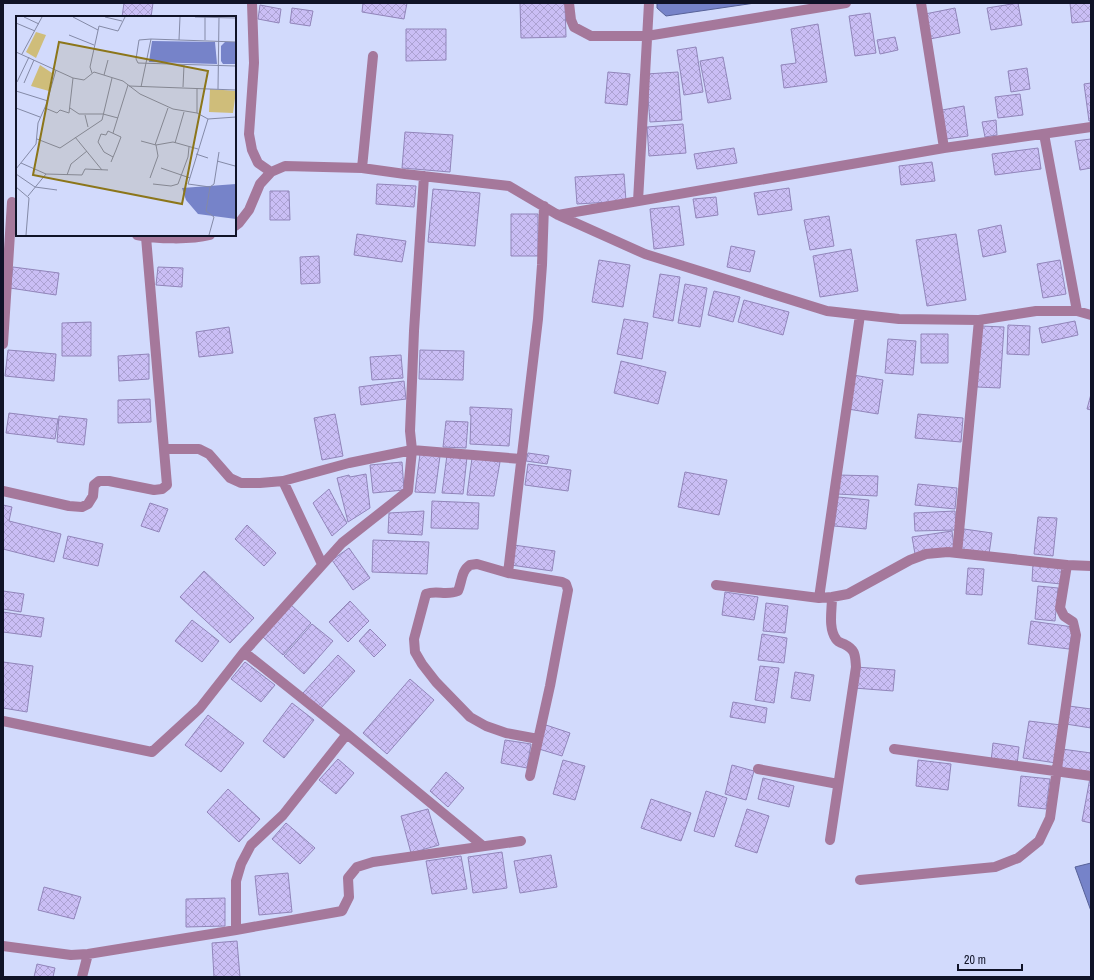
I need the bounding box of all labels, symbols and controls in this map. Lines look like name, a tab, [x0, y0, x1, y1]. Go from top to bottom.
inset map	[16, 16, 236, 236]
scale bar	[958, 946, 1022, 972]
text: 20 m	[964, 952, 986, 968]

